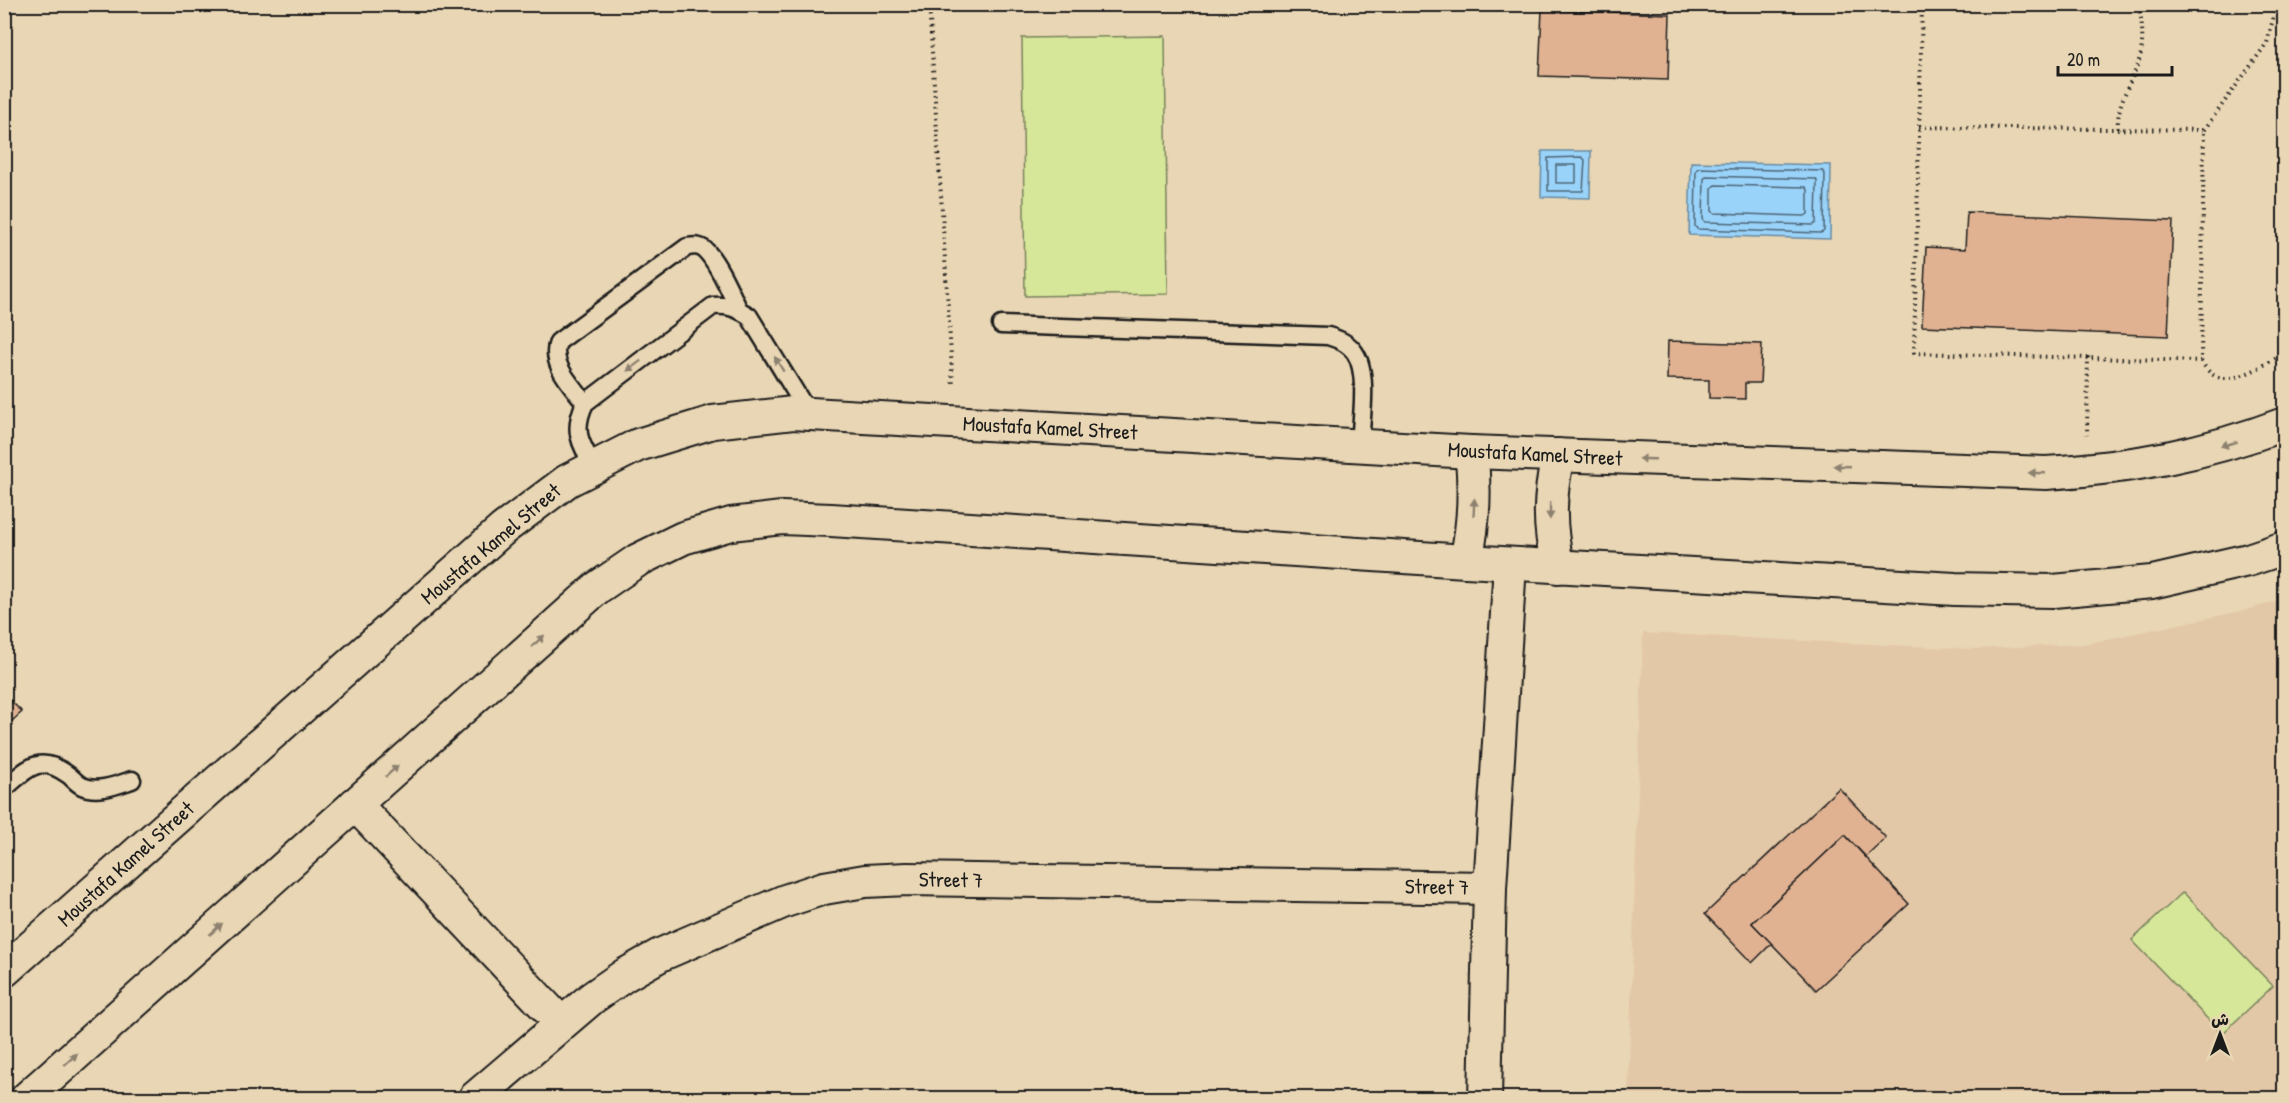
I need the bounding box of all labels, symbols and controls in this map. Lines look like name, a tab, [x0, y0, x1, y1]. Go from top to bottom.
scale bar	[2058, 39, 2172, 77]
text: 20 m	[2067, 47, 2100, 72]
one-way arrow	[774, 355, 784, 372]
one-way arrow	[626, 360, 641, 372]
street label: Moustafa Kamel Street	[962, 408, 1139, 447]
street label: Moustafa Kamel Street	[1447, 434, 1624, 473]
one-way arrow	[2220, 439, 2238, 449]
one-way arrow	[1638, 454, 1657, 464]
one-way arrow	[1833, 461, 1852, 471]
one-way arrow	[2028, 468, 2047, 477]
street label: Moustafa Kamel Street	[414, 476, 567, 611]
one-way arrow	[1470, 497, 1479, 516]
one-way arrow	[1545, 502, 1555, 521]
one-way arrow	[530, 635, 545, 648]
one-way arrow	[385, 764, 400, 778]
street label: Moustafa Kamel Street	[51, 794, 201, 933]
street label: Street 7	[919, 864, 983, 895]
street label: Street 7	[1405, 871, 1469, 902]
one-way arrow	[208, 923, 223, 936]
north arrow	[2190, 1004, 2250, 1064]
text: ش	[2211, 1008, 2229, 1030]
one-way arrow	[63, 1053, 78, 1066]

